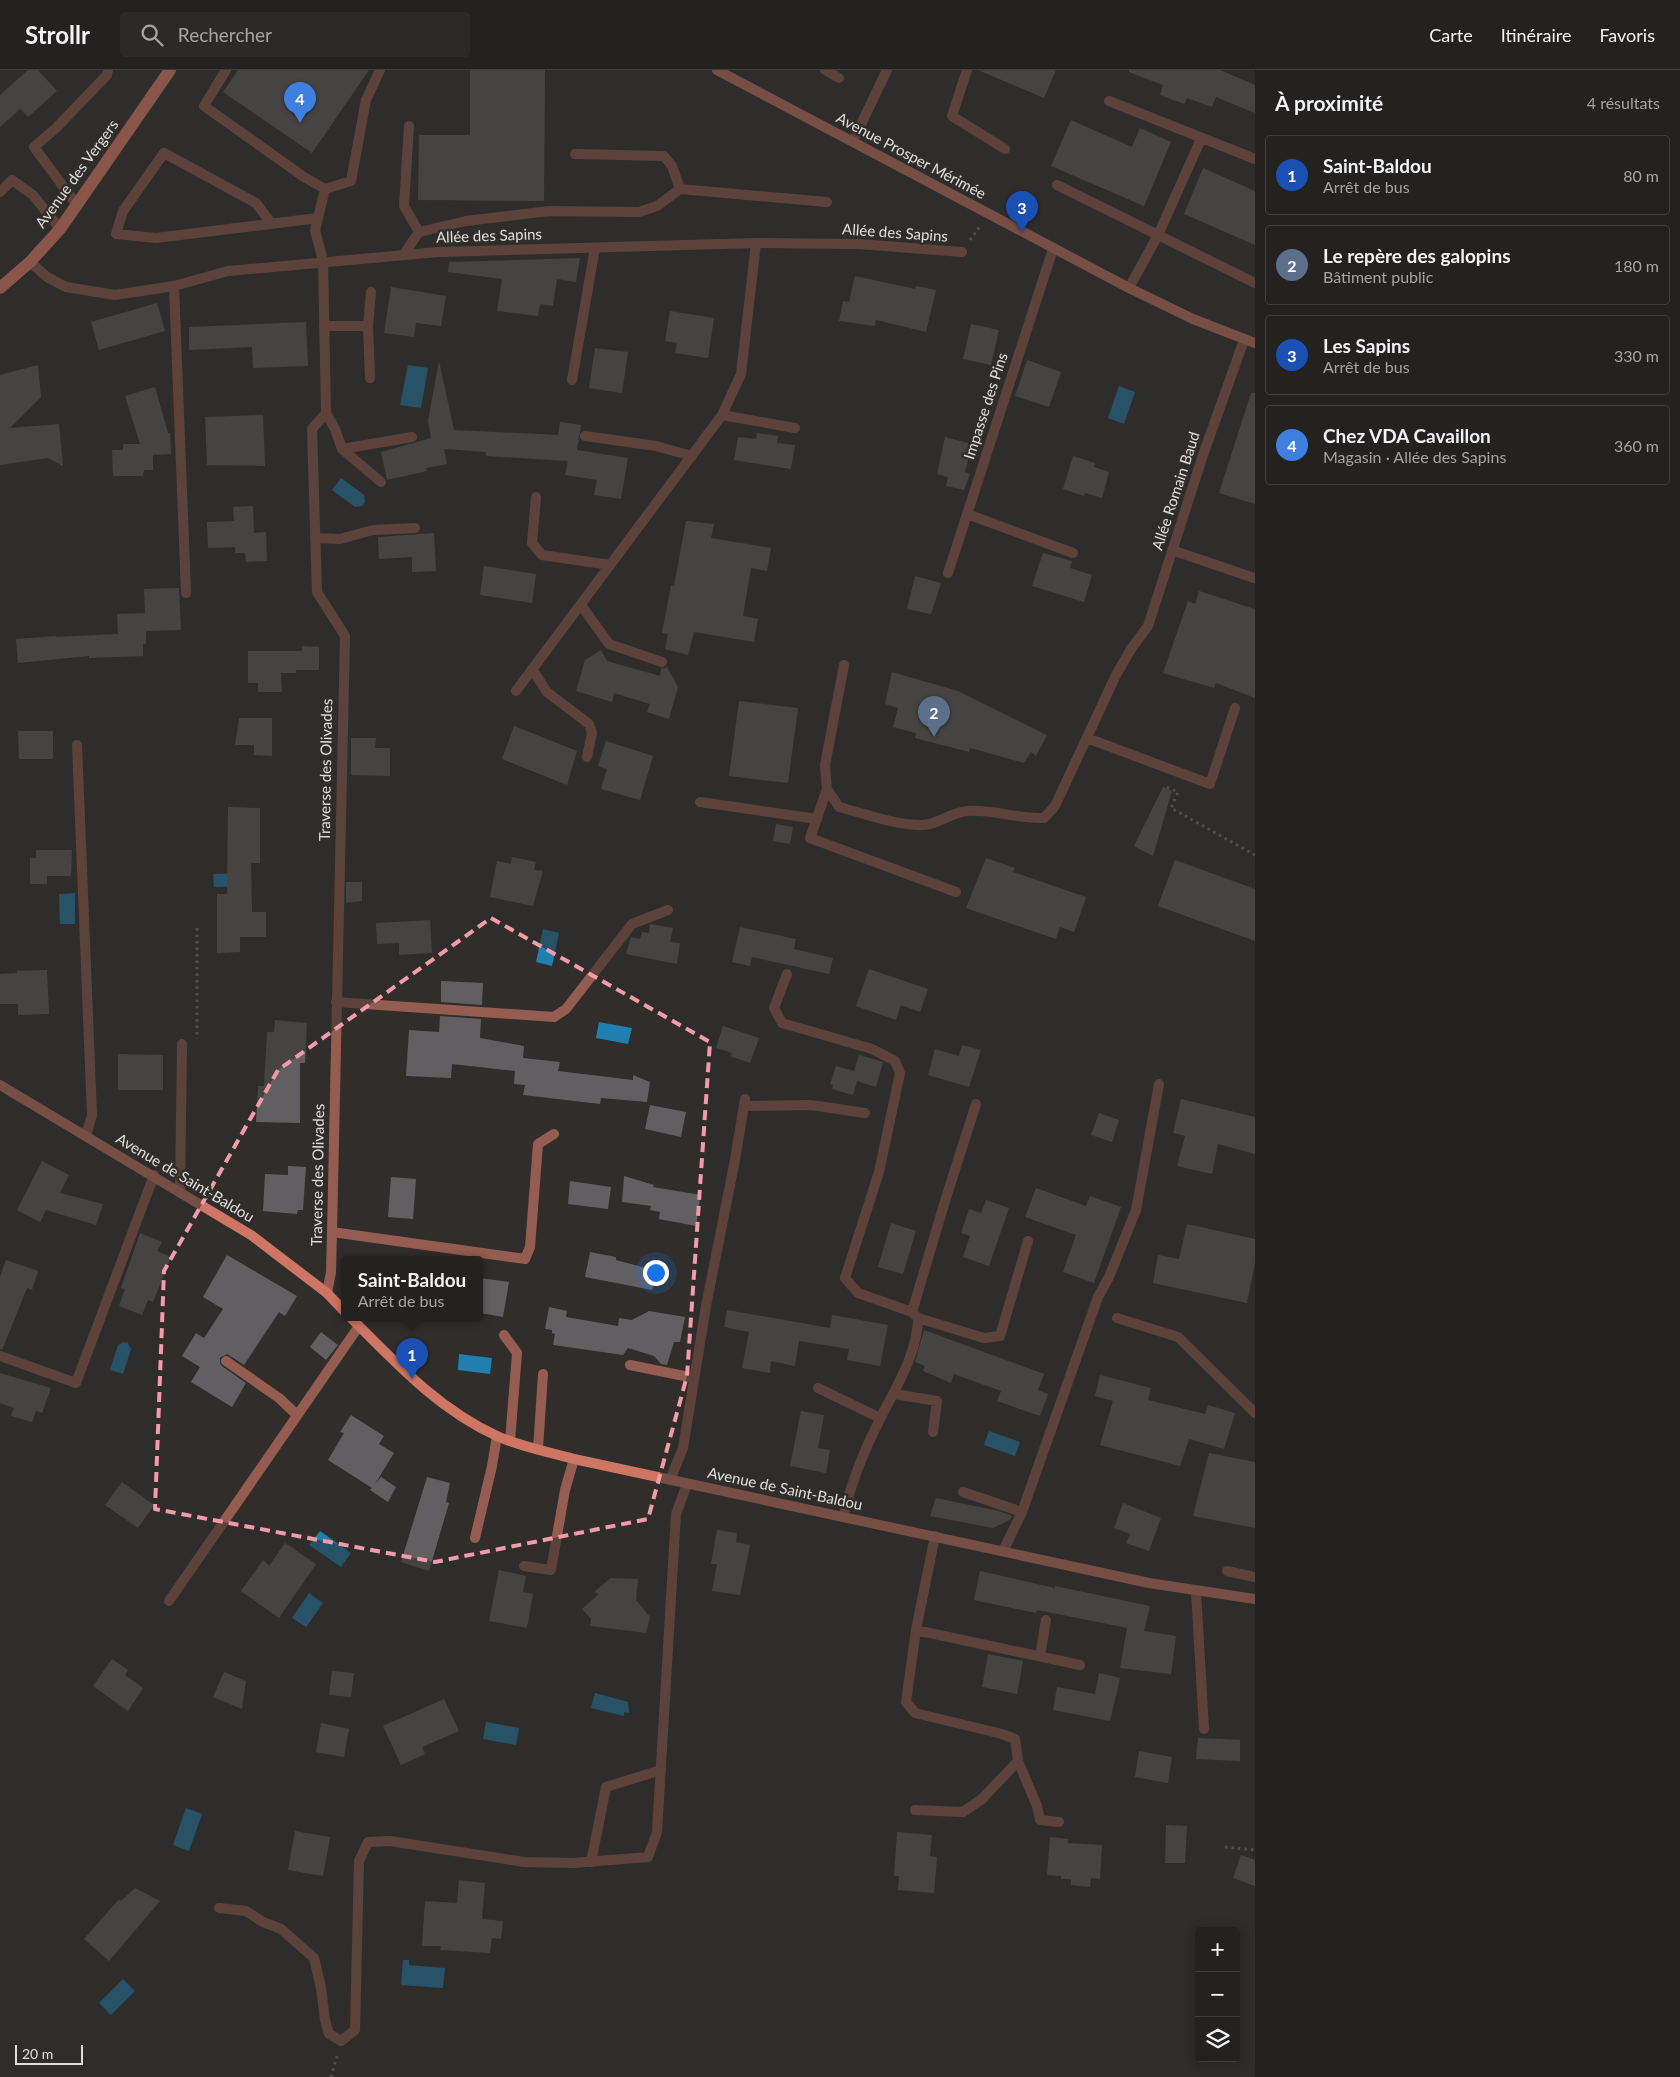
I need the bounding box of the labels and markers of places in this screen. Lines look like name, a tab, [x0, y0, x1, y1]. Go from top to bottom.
pin: 4	[284, 82, 316, 123]
pin: 3	[1006, 191, 1038, 232]
pin: 2	[918, 696, 950, 737]
pin: 1	[396, 1338, 428, 1379]

